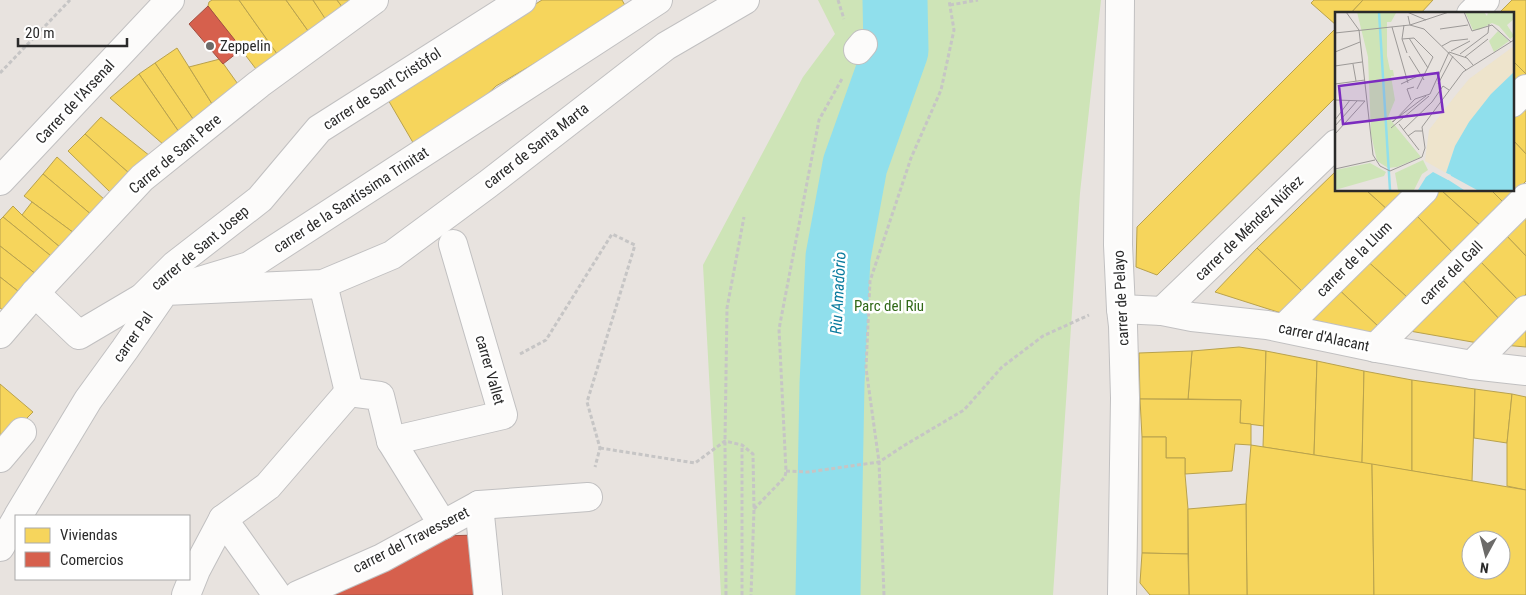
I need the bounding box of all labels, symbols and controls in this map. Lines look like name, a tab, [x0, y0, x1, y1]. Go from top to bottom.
inset map	[1335, 12, 1514, 191]
scale bar	[18, 15, 126, 47]
text: 20 m	[25, 24, 55, 42]
place label: Zeppelin	[220, 37, 271, 55]
marker: Zeppelin	[204, 40, 216, 52]
street label: carrer de Sant Cristòfol	[320, 44, 444, 134]
street label: Carrer de l'Arsenal	[32, 56, 118, 148]
street label: carrer de Santa Marta	[480, 99, 592, 193]
street label: Carrer de Sant Pere	[125, 110, 225, 198]
street label: carrer de la Santíssima Trinitat	[270, 143, 432, 257]
street label: carrer de Méndez Núñez	[1191, 172, 1307, 284]
street label: carrer de Sant Josep	[147, 202, 253, 294]
street label: carrer de la Llum	[1313, 218, 1395, 300]
street label: carrer del Gall	[1415, 237, 1487, 309]
street label: carrer de Pelayo	[1110, 250, 1132, 346]
water label: Riu Amadòrio	[826, 251, 850, 335]
park label: Parc del Riu	[854, 297, 924, 315]
street label: carrer Pal	[109, 308, 157, 366]
street label: carrer d'Alacant	[1277, 319, 1371, 355]
street label: carrer Vallet	[471, 333, 509, 407]
street label: carrer del Travesseret	[350, 503, 472, 577]
legend	[15, 515, 190, 580]
text: Viviendas	[60, 526, 118, 544]
north arrow	[1461, 530, 1511, 580]
text: Comercios	[60, 551, 124, 569]
text: N	[1479, 559, 1490, 576]

